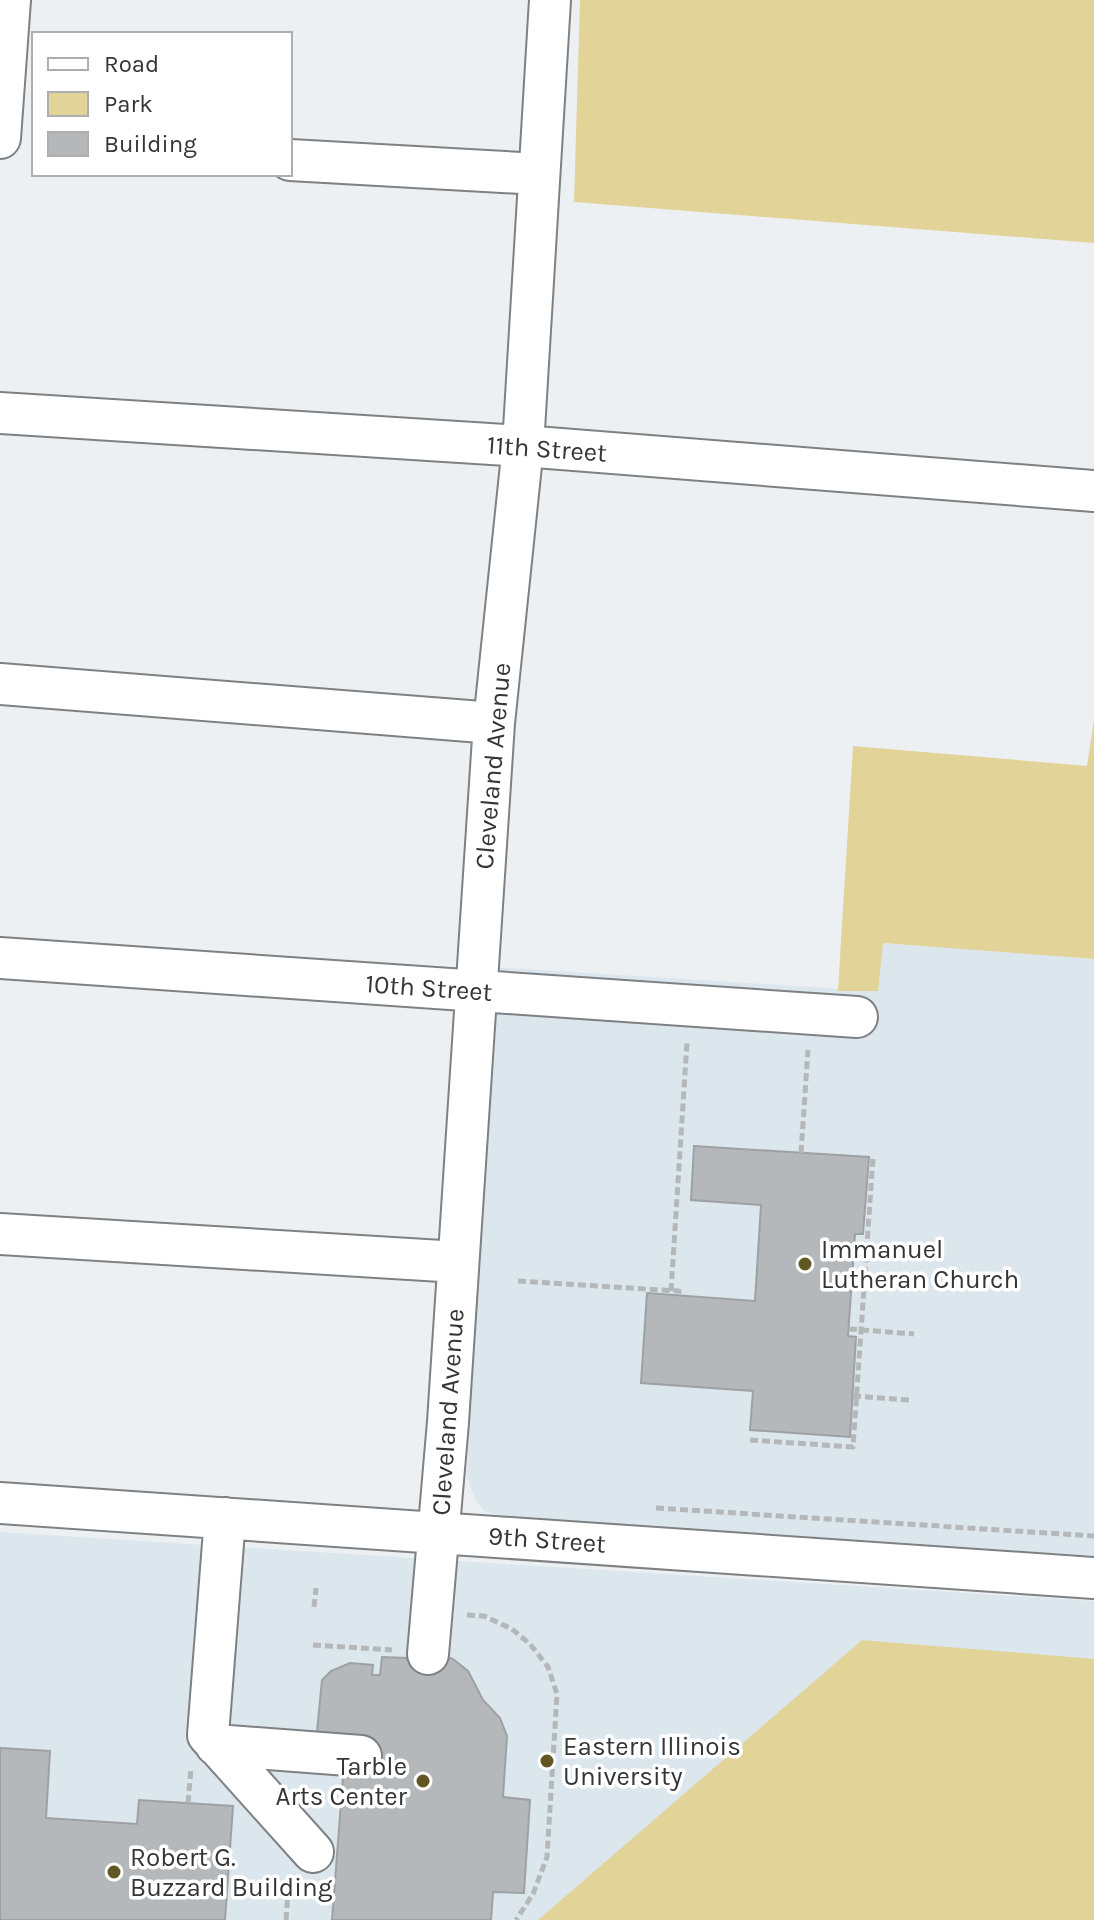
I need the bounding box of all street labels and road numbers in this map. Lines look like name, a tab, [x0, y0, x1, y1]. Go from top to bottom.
street label: 11th Street	[486, 429, 608, 469]
street label: Cleveland Avenue	[469, 661, 517, 871]
street label: 10th Street	[365, 968, 494, 1008]
street label: Cleveland Avenue	[425, 1307, 471, 1517]
street label: 9th Street	[487, 1520, 607, 1560]

